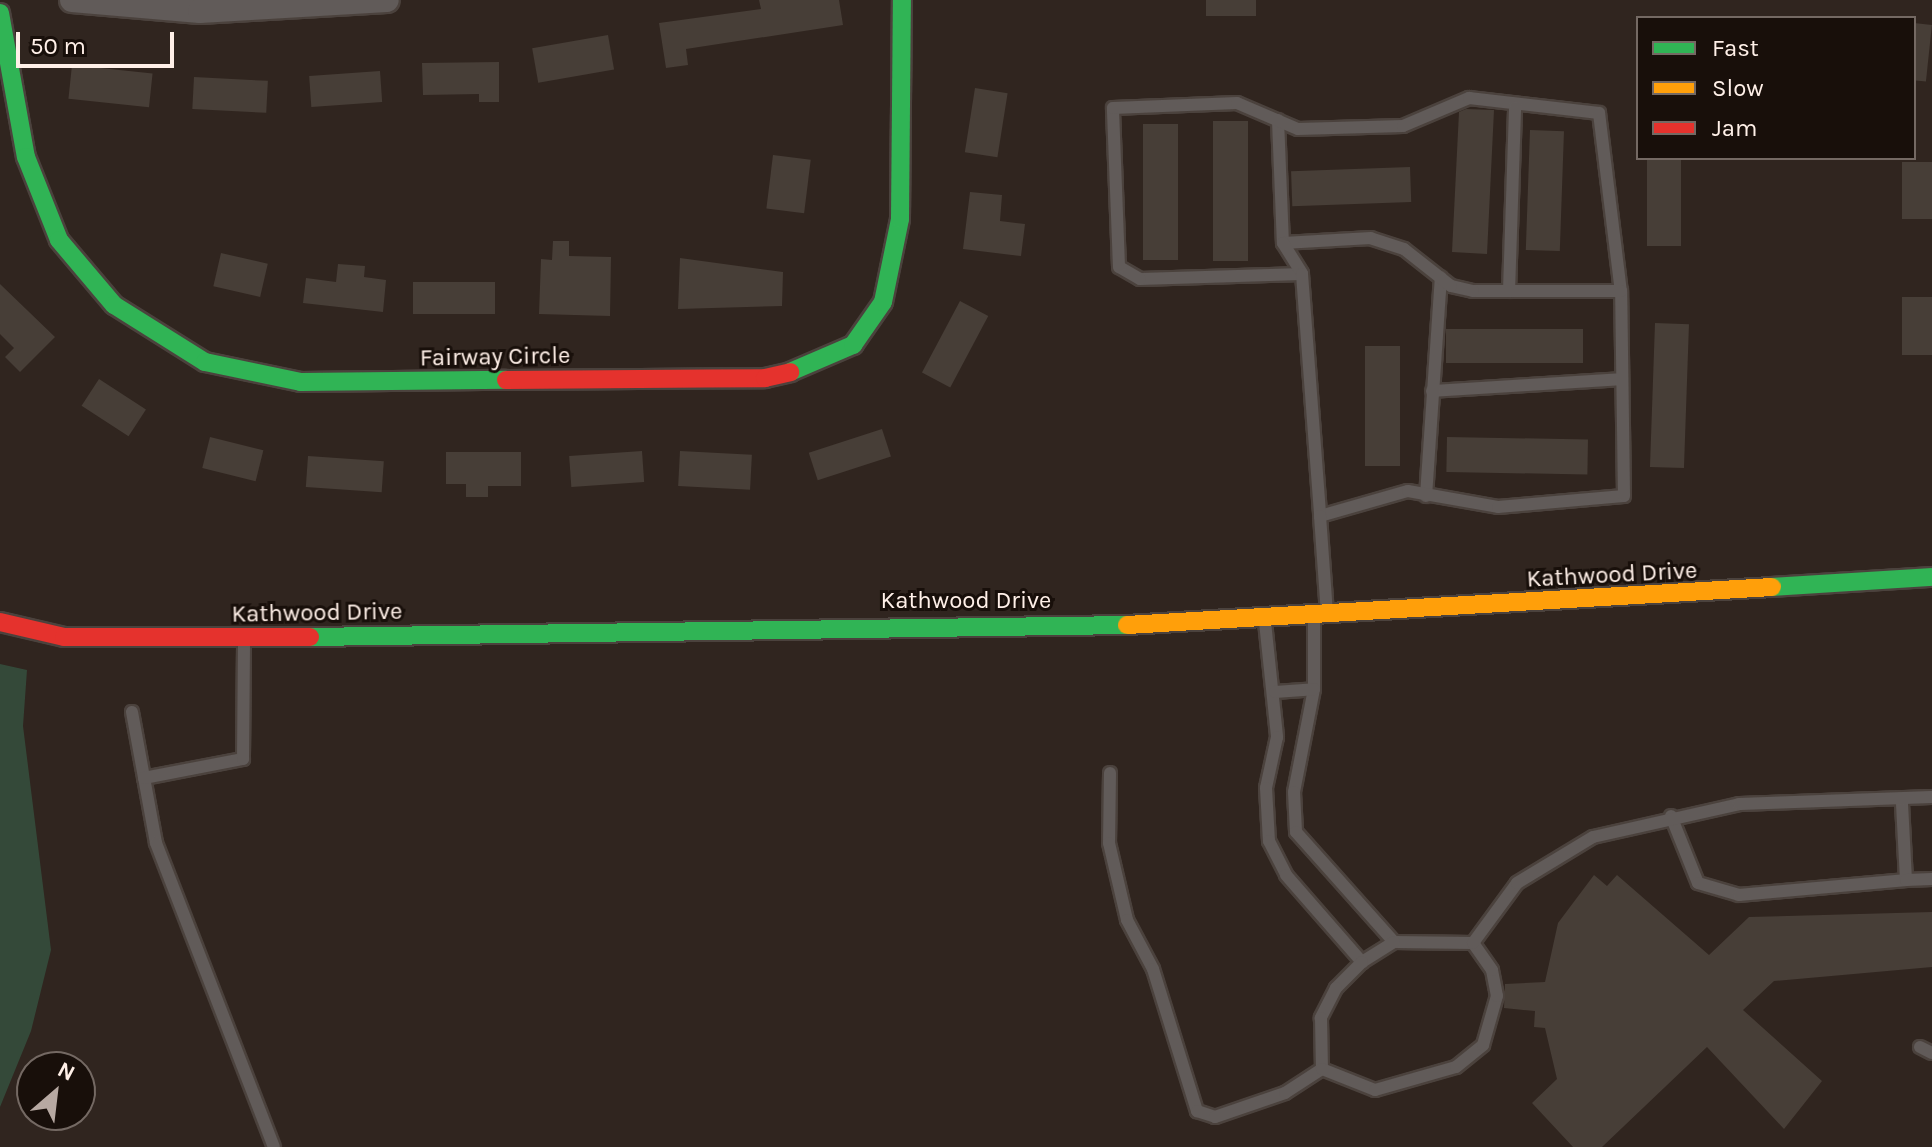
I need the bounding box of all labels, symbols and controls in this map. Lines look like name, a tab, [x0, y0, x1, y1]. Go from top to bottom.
scale bar	[20, 16, 178, 66]
legend	[1636, 16, 1916, 160]
text: 50 m	[30, 32, 86, 60]
text: Fast	[1712, 34, 1759, 62]
text: Slow	[1712, 74, 1764, 102]
text: Jam	[1712, 114, 1757, 142]
street label: Fairway Circle	[420, 341, 570, 373]
street label: Kathwood Drive	[1526, 556, 1698, 594]
street label: Kathwood Drive	[881, 587, 1051, 615]
street label: Kathwood Drive	[231, 597, 403, 629]
north arrow	[16, 1051, 96, 1131]
text: N	[53, 1056, 79, 1087]

